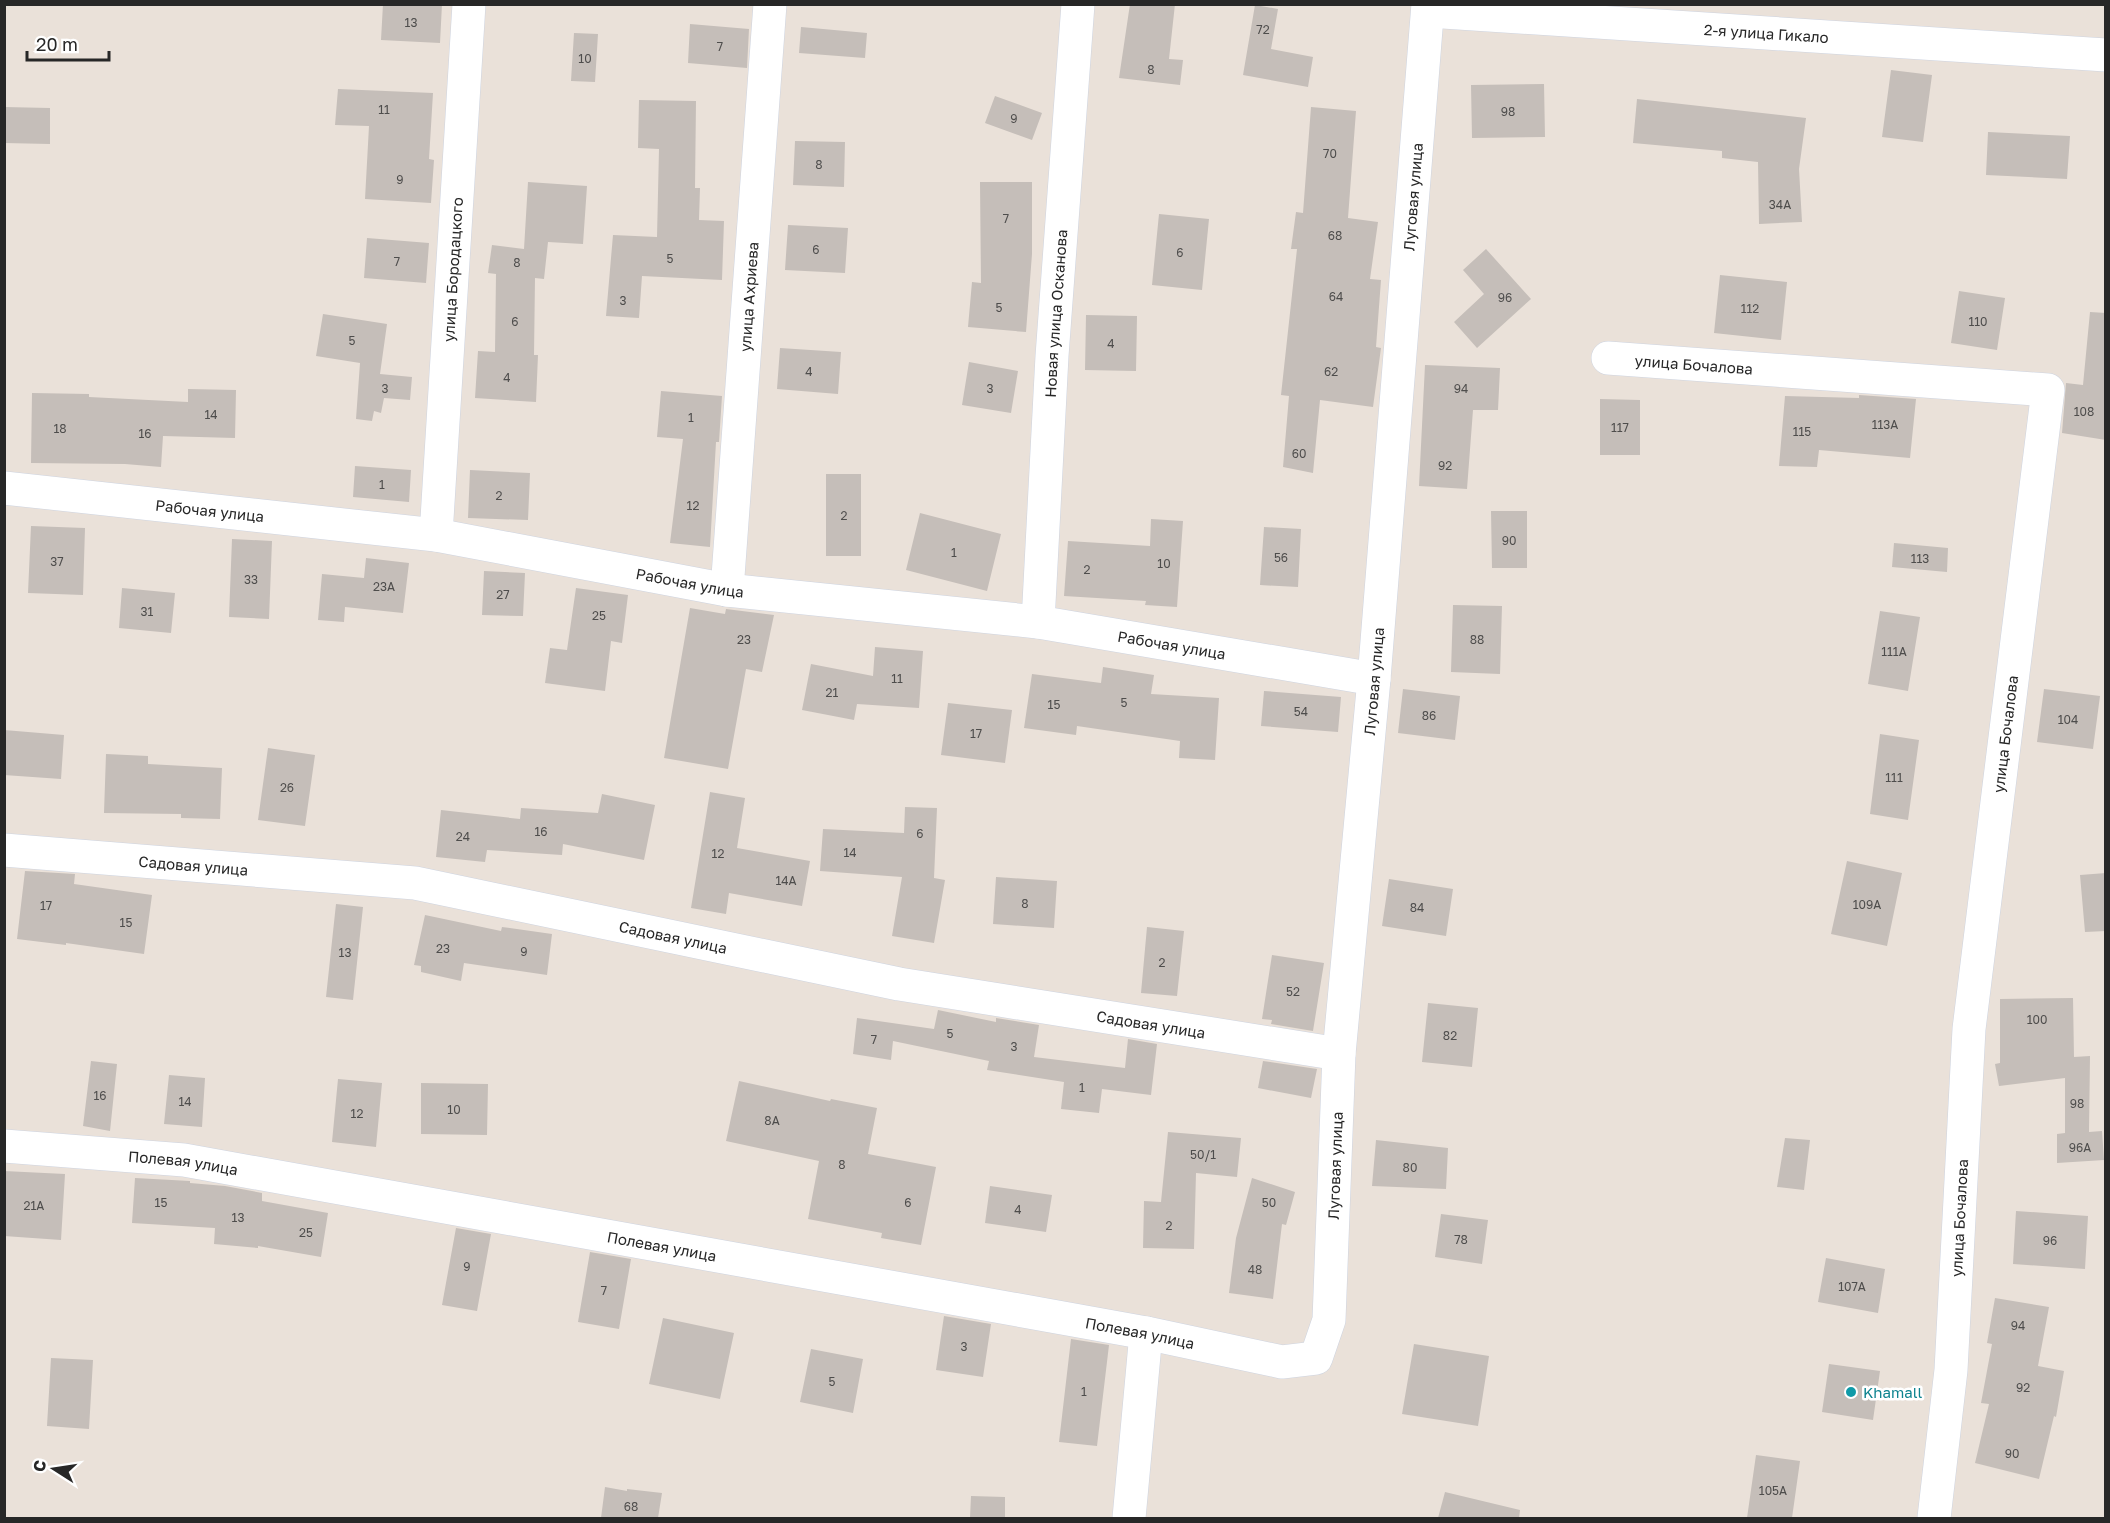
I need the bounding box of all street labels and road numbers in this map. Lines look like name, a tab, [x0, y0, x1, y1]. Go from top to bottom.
street label: 2-я улица Гикало	[1703, 20, 1829, 46]
street label: Луговая улица	[1399, 142, 1426, 251]
street label: улица Бородацкого	[439, 197, 466, 342]
street label: Новая улица Осканова	[1041, 229, 1070, 398]
street label: улица Ахриева	[735, 241, 762, 353]
street label: улица Бочалова	[1634, 351, 1753, 378]
street label: Рабочая улица	[154, 496, 265, 525]
street label: Рабочая улица	[635, 564, 745, 601]
street label: Рабочая улица	[1116, 627, 1227, 663]
street label: Луговая улица	[1360, 627, 1387, 736]
street label: улица Бочалова	[1989, 674, 2021, 794]
street label: Садовая улица	[138, 852, 249, 879]
street label: Садовая улица	[617, 917, 729, 957]
street label: Садовая улица	[1095, 1007, 1207, 1042]
street label: Луговая улица	[1324, 1111, 1346, 1220]
street label: Полевая улица	[127, 1147, 240, 1179]
street label: улица Бочалова	[1947, 1159, 1971, 1277]
street label: Полевая улица	[606, 1227, 718, 1265]
street label: Полевая улица	[1084, 1313, 1196, 1352]

